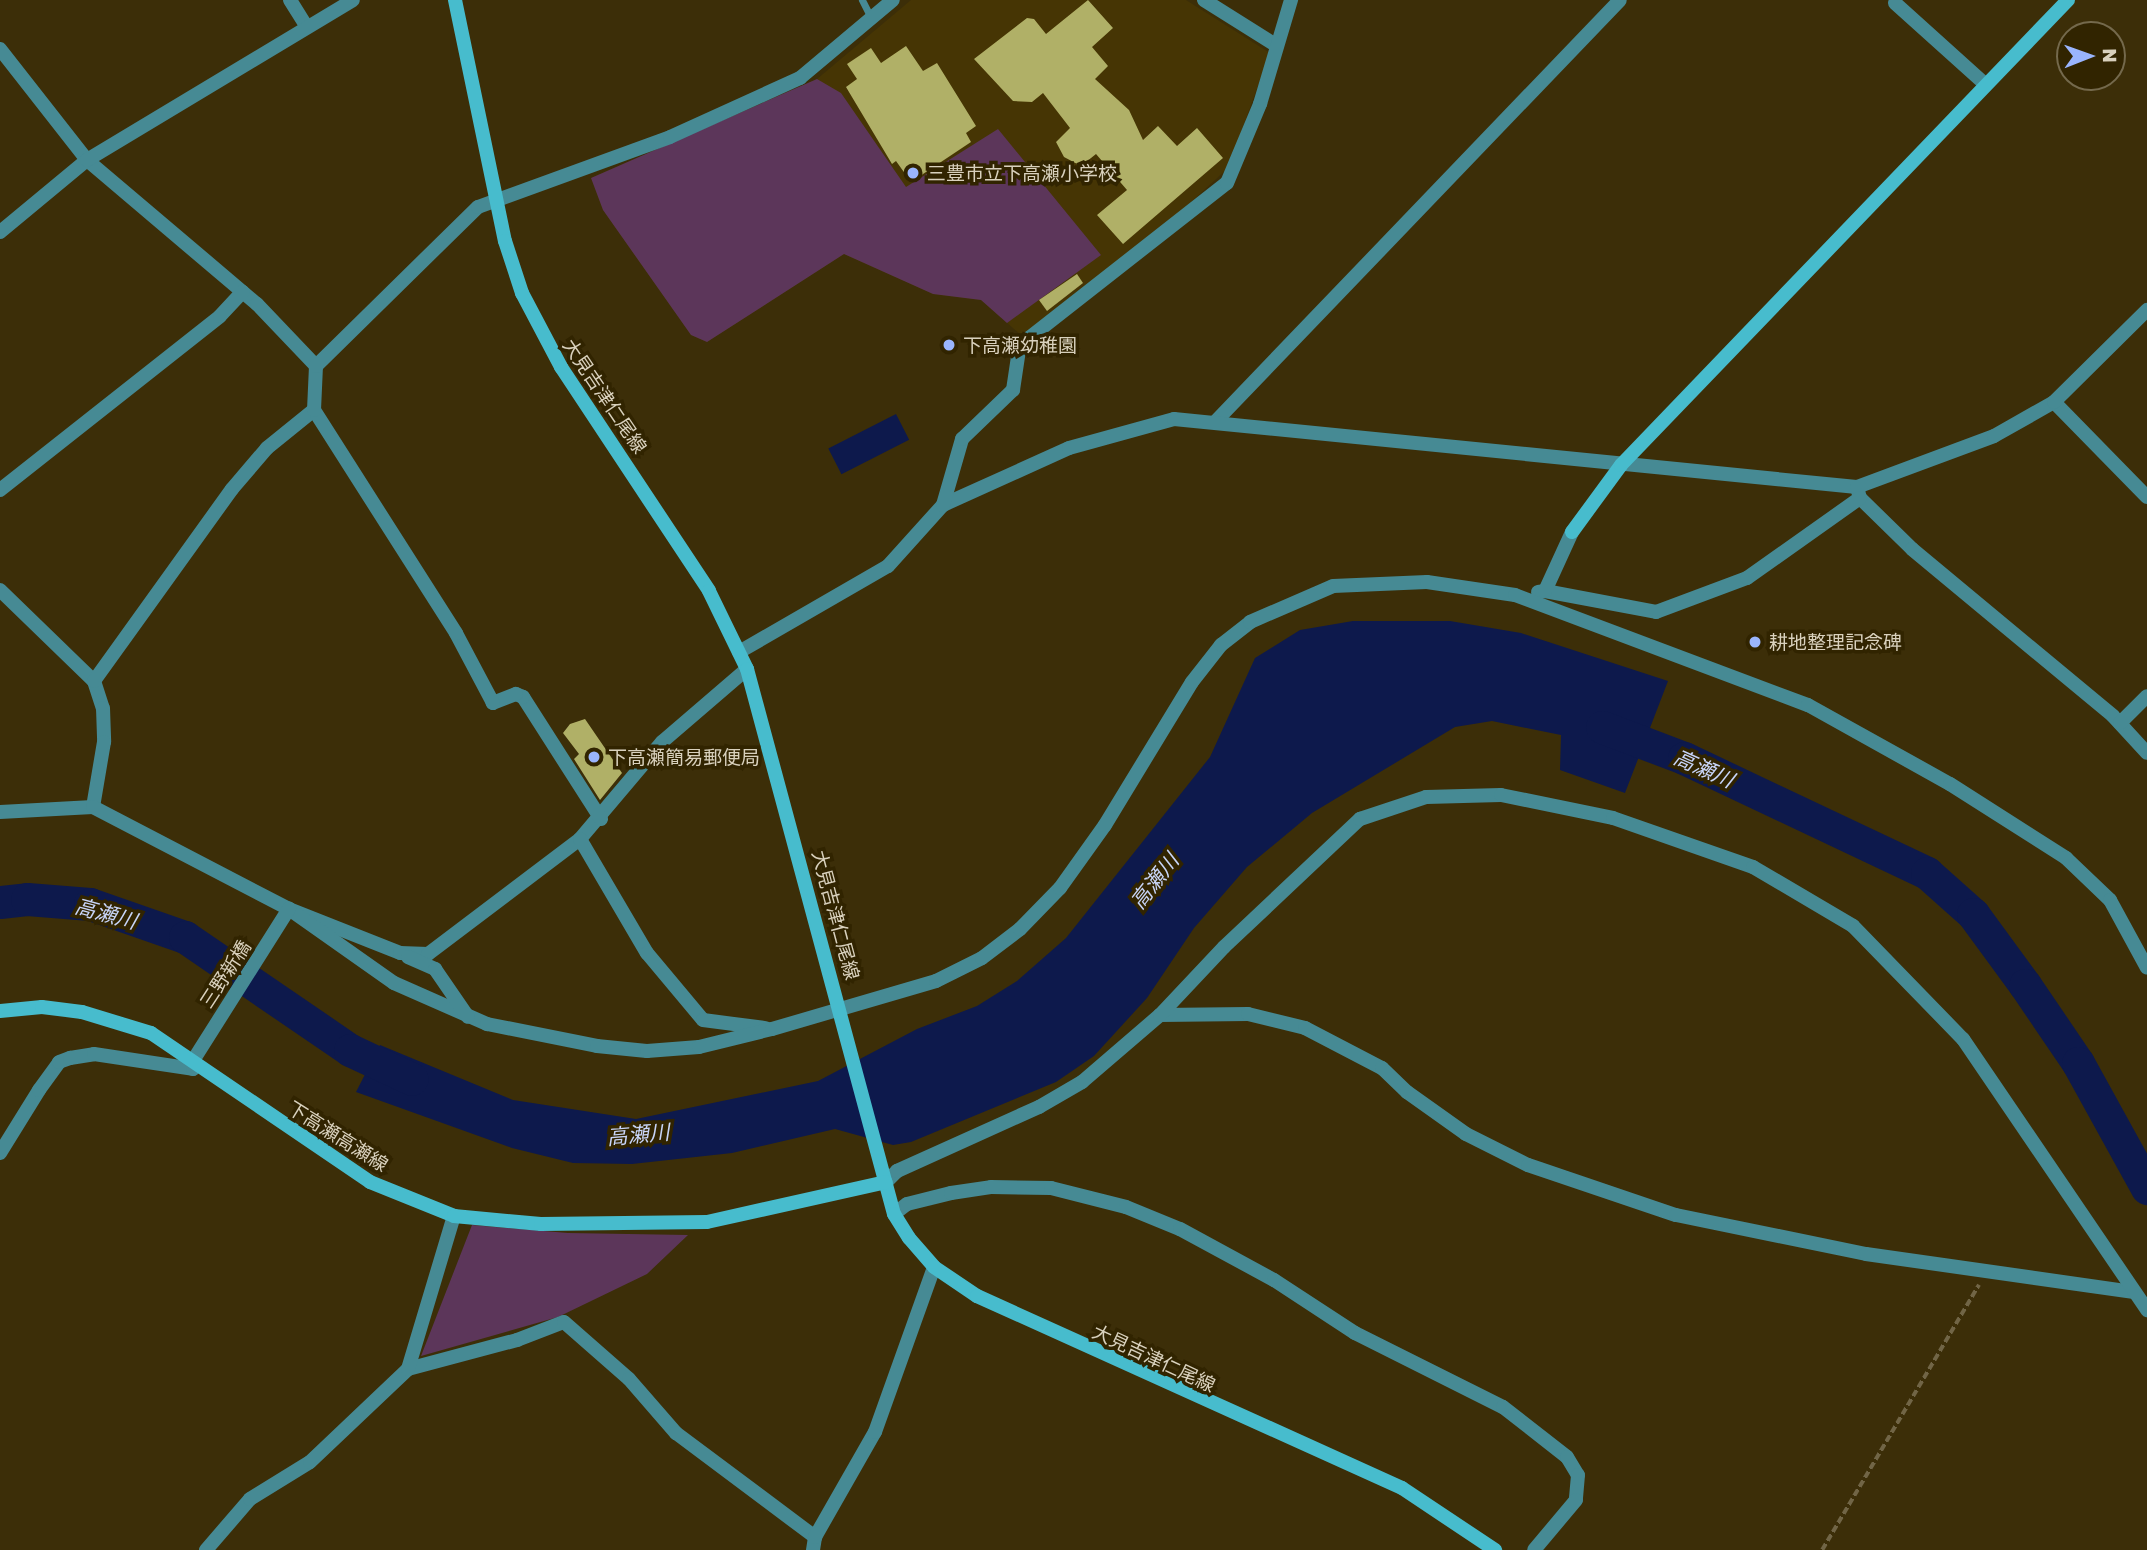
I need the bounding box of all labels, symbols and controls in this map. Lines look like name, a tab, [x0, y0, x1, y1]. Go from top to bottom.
north arrow	[2056, 21, 2126, 91]
text: N	[2099, 48, 2122, 63]
place label: 三豊市立下高瀬小学校	[927, 162, 1117, 184]
marker: 三豊市立下高瀬小学校	[905, 165, 921, 181]
street label: 大見吉津仁尾線	[558, 334, 652, 458]
place label: 下高瀬幼稚園	[963, 334, 1077, 356]
marker: 下高瀬幼稚園	[941, 337, 957, 353]
place label: 耕地整理記念碑	[1769, 631, 1902, 653]
marker: 耕地整理記念碑	[1747, 634, 1763, 650]
water label: 高瀬川	[1670, 744, 1738, 792]
place label: 下高瀬簡易郵便局	[608, 746, 760, 768]
marker: 下高瀬簡易郵便局	[586, 749, 602, 765]
street label: 大見吉津仁尾線	[808, 848, 864, 982]
water label: 高瀬川	[1125, 848, 1183, 914]
water label: 高瀬川	[72, 893, 140, 933]
street label: 三野新橋	[195, 936, 255, 1012]
street label: 下高瀬高瀬線	[284, 1096, 392, 1176]
water label: 高瀬川	[606, 1119, 670, 1149]
street label: 大見吉津仁尾線	[1089, 1320, 1219, 1396]

